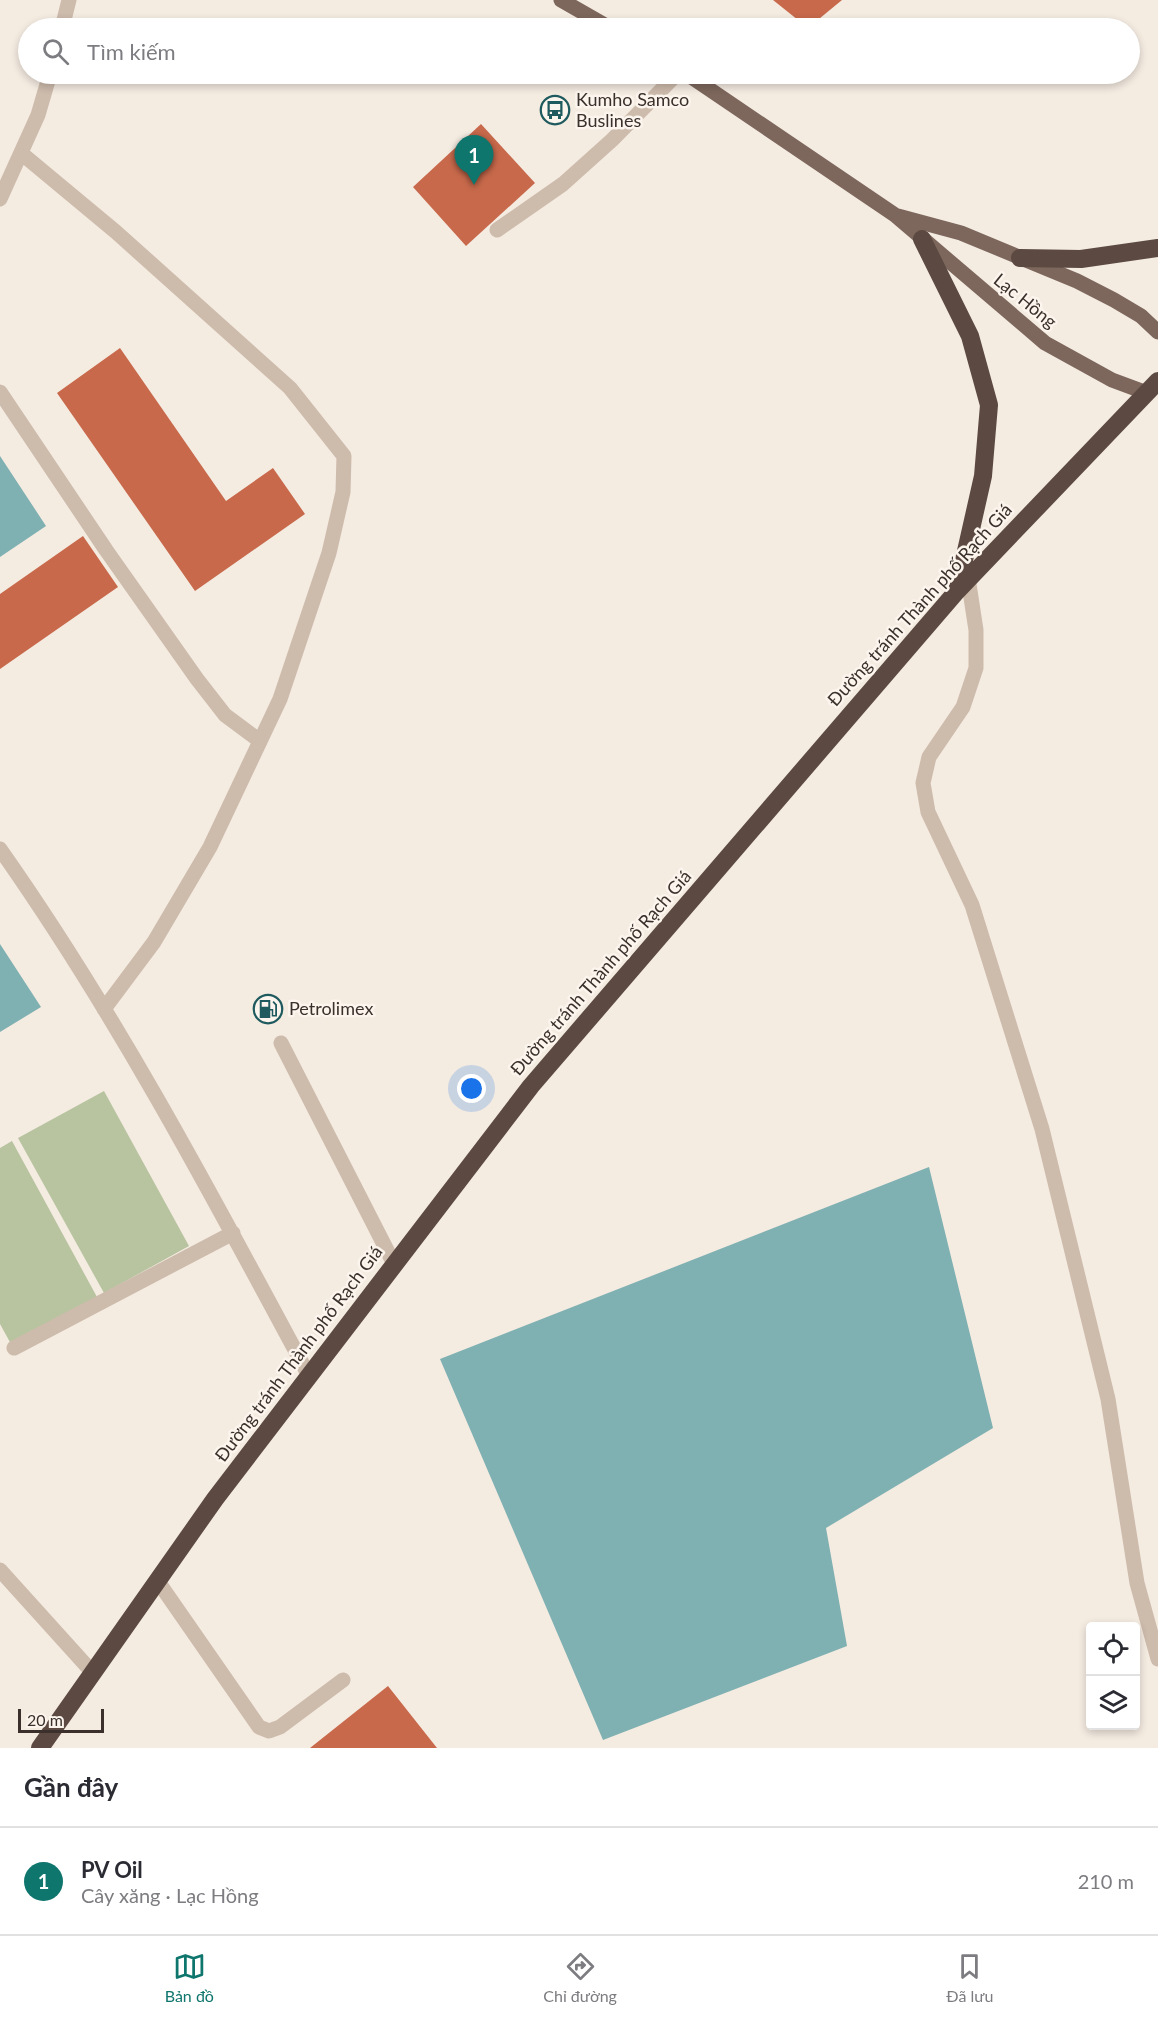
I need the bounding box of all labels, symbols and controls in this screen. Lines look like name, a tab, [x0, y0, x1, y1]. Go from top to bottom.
search box	[18, 18, 1140, 84]
icon: search	[39, 35, 72, 68]
text: Tìm kiếm	[87, 38, 176, 65]
place label: Kumho Samco Buslines	[576, 88, 689, 131]
bus stop icon: Kumho Samco Buslines	[539, 94, 571, 126]
pin: 1	[454, 136, 494, 185]
street label: Lạc Hồng	[990, 268, 1061, 332]
street label: Đường tránh Thành phố Rạch Giá	[822, 499, 1016, 710]
street label: Đường tránh Thành phố Rạch Giá	[505, 865, 695, 1079]
fuel station icon: Petrolimex	[252, 993, 284, 1025]
place label: Petrolimex	[289, 997, 373, 1019]
your location	[457, 1074, 486, 1103]
street label: Đường tránh Thành phố Rạch Giá	[210, 1241, 387, 1466]
map controls	[1086, 1622, 1140, 1730]
button: locate	[1086, 1622, 1140, 1676]
button: layers	[1086, 1676, 1140, 1730]
scale bar	[18, 1706, 104, 1734]
text: 20 m	[27, 1710, 63, 1729]
text: Gần đây	[24, 1771, 118, 1803]
text: PV Oil	[81, 1856, 143, 1883]
text: 1	[38, 1869, 49, 1893]
text: 210 m	[1078, 1869, 1134, 1893]
text: Cây xăng · Lạc Hồng	[81, 1883, 259, 1907]
tab: Bản đồ	[165, 1950, 214, 2005]
tab: Chỉ đường	[543, 1950, 617, 2005]
tab: Đã lưu	[946, 1950, 993, 2005]

